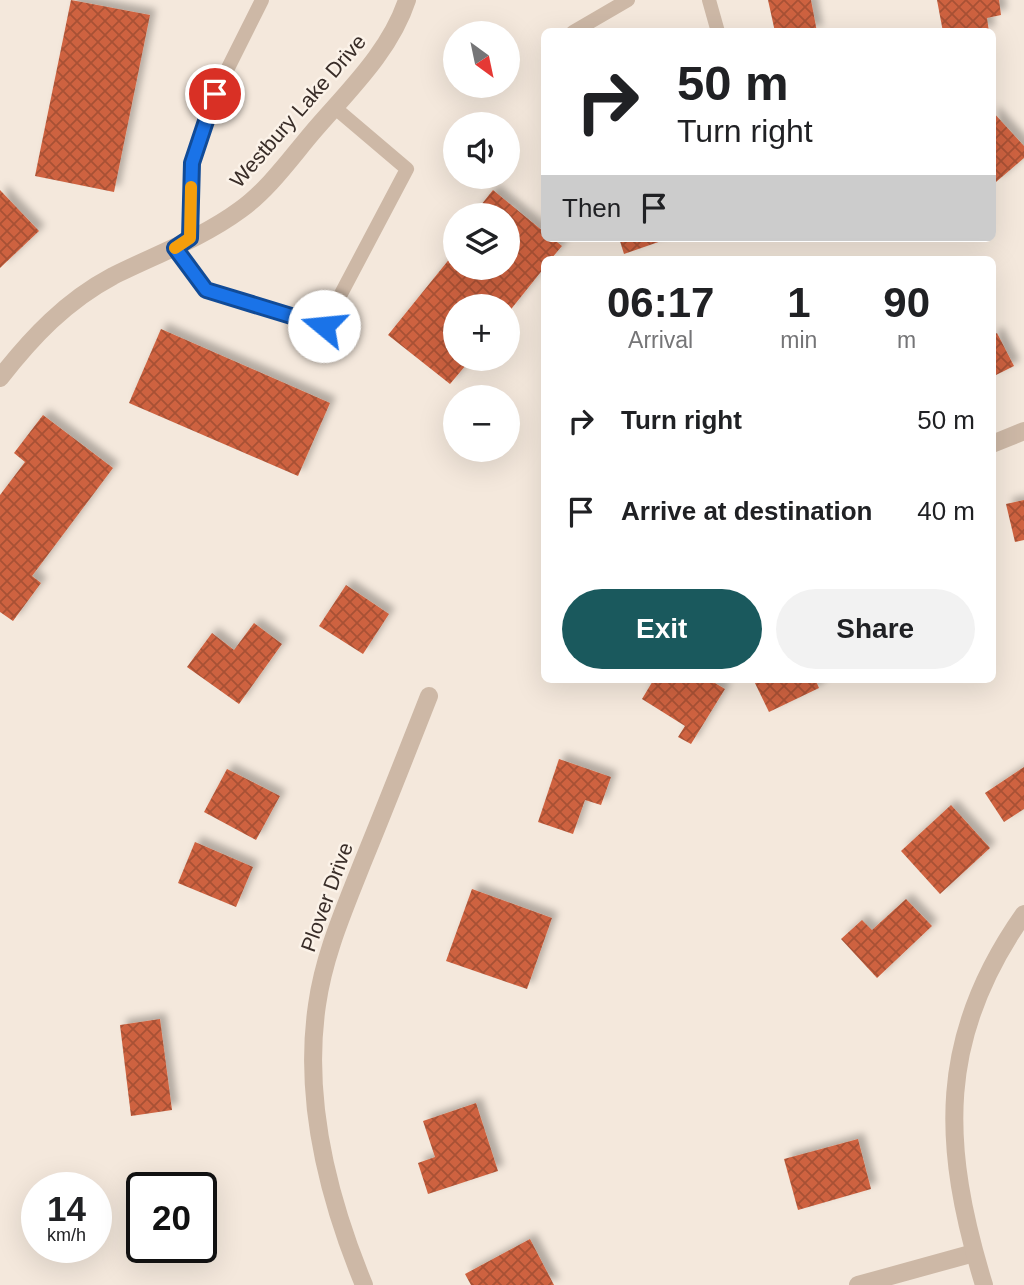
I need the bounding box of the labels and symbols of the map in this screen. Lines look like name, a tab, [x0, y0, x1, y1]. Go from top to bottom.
north arrow	[443, 21, 520, 98]
street label: Westbury Lake Drive	[225, 30, 370, 192]
pin	[185, 64, 245, 124]
position arrow	[287, 289, 361, 363]
street label: Plover Drive	[296, 839, 357, 955]
speed limit sign: 20	[126, 1172, 217, 1263]

